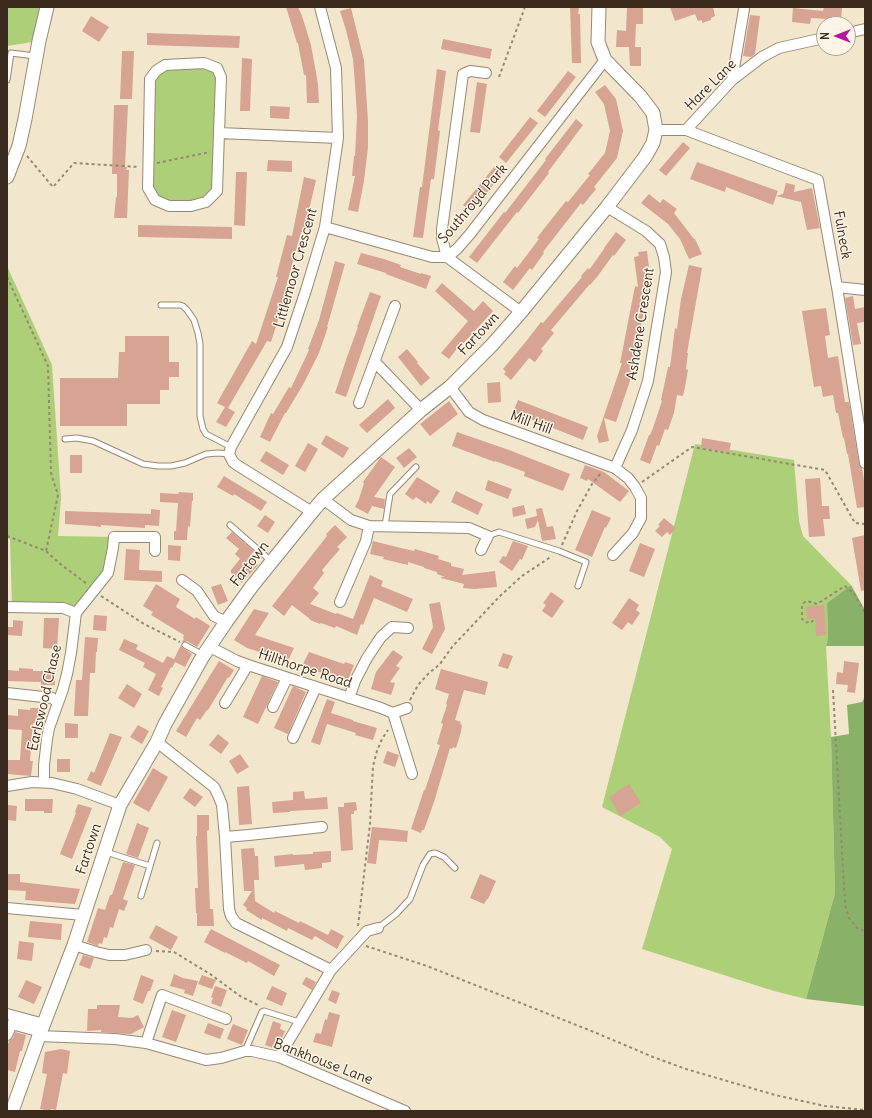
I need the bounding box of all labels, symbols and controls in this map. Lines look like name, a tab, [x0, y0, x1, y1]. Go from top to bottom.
north arrow	[816, 16, 856, 56]
text: N	[818, 32, 832, 40]
street label: Hare Lane	[682, 56, 740, 114]
street label: Southroyd Park	[435, 161, 511, 247]
street label: Littlemoor Crescent	[271, 206, 321, 330]
street label: Fulneck	[830, 210, 854, 260]
street label: Ashdene Crescent	[624, 267, 658, 381]
street label: Fartown	[455, 309, 503, 359]
street label: Mill Hill	[508, 408, 554, 438]
street label: Fartown	[227, 538, 273, 590]
street label: Earlswood Chase	[25, 643, 65, 753]
street label: Hillthorpe Road	[256, 646, 354, 692]
street label: Fartown	[73, 821, 105, 877]
street label: Bankhouse Lane	[271, 1035, 375, 1089]

